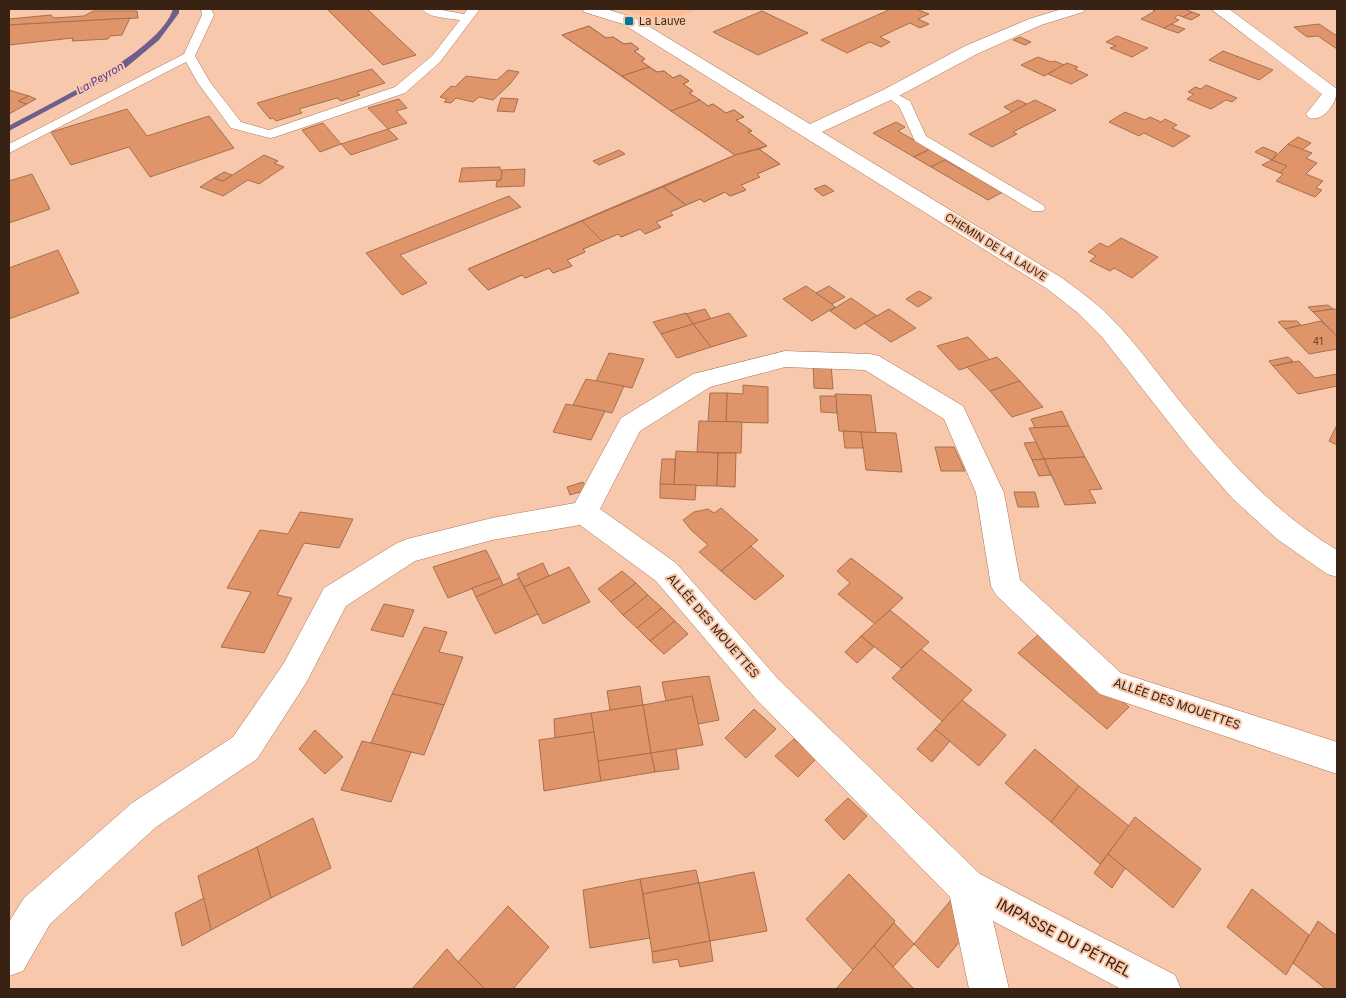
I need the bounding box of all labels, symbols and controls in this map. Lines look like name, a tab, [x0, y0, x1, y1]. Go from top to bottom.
place label: La Lauve	[639, 14, 686, 28]
marker: La Lauve	[623, 15, 635, 27]
water label: La Peyron	[74, 59, 127, 97]
street label: CHEMIN DE LA LAUVE	[942, 210, 1050, 284]
house number: 41	[1313, 335, 1323, 347]
street label: ALLÉE DES MOUETTES	[664, 570, 763, 681]
street label: ALLÉE DES MOUETTES	[1112, 675, 1243, 732]
street label: IMPASSE DU PÉTREL	[993, 894, 1135, 981]

